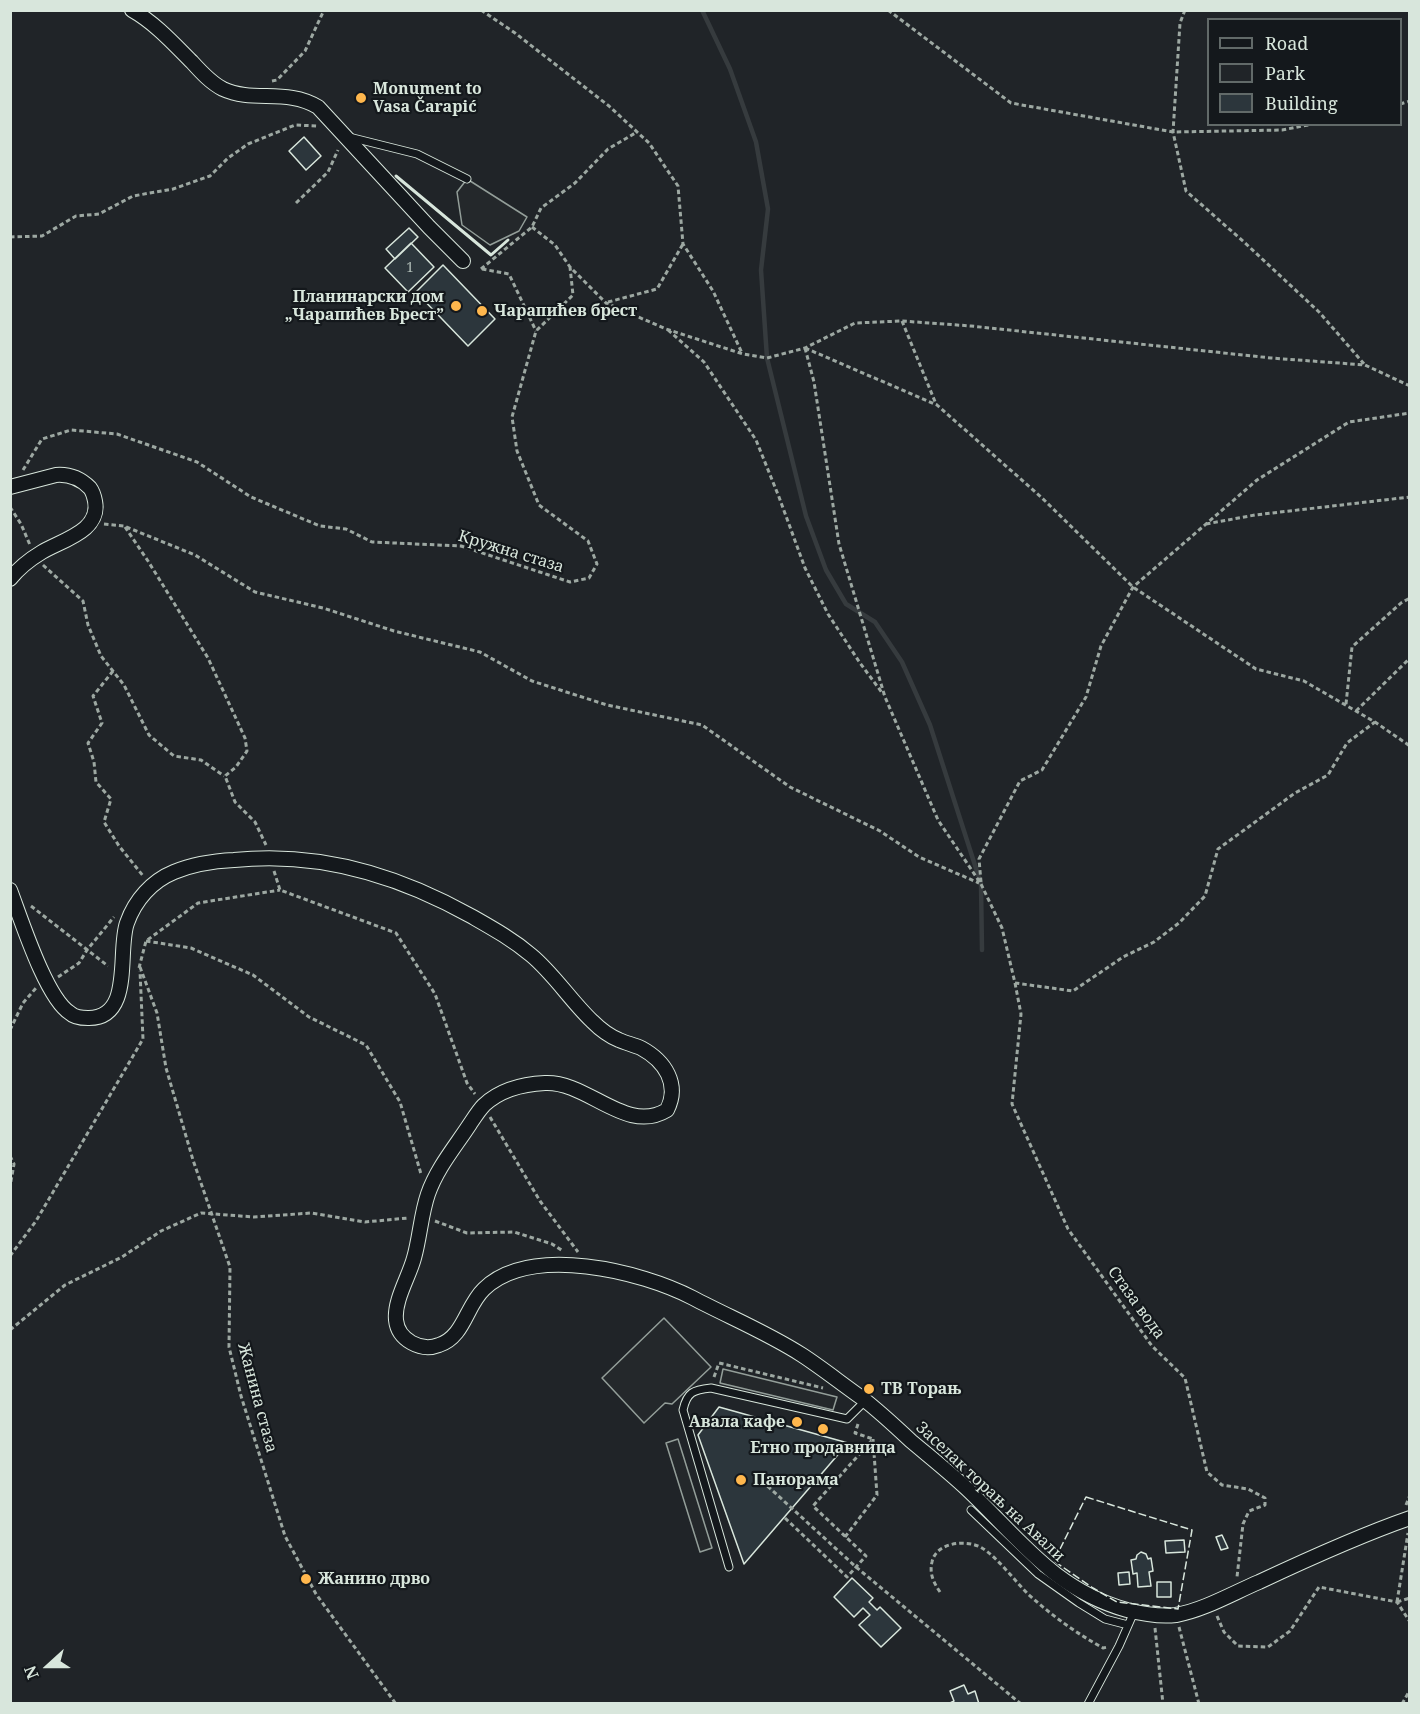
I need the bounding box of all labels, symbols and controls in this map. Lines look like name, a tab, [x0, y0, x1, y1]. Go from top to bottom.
legend	[1207, 18, 1402, 126]
text: Road	[1265, 31, 1308, 55]
text: Park	[1265, 61, 1305, 85]
place label: Monument to Vasa Čarapić	[373, 79, 482, 117]
marker: Monument to Vasa Čarapić	[354, 91, 368, 105]
text: Building	[1265, 91, 1338, 115]
house number: 1	[406, 260, 414, 276]
place label: Планинарски дом „Чарапићев Брест”	[285, 287, 444, 325]
marker: Планинарски дом „Чарапићев Брест”	[449, 299, 463, 313]
place label: Чарапићев брест	[494, 301, 637, 321]
marker: Чарапићев брест	[475, 304, 489, 318]
street label: Кружна стаза	[456, 527, 566, 577]
street label: Стаза вода	[1103, 1263, 1169, 1343]
street label: Жанина стаза	[233, 1341, 281, 1455]
place label: ТВ Торањ	[881, 1379, 961, 1399]
marker: ТВ Торањ	[862, 1382, 876, 1396]
place label: Авала кафе	[689, 1412, 785, 1432]
marker: Авала кафе	[790, 1415, 804, 1429]
street label: Заселак торањ на Авали	[912, 1418, 1068, 1566]
marker: Етно продавница	[816, 1422, 830, 1436]
place label: Етно продавница	[750, 1438, 896, 1458]
place label: Панорама	[753, 1470, 839, 1490]
marker: Панорама	[734, 1473, 748, 1487]
place label: Жанино дрво	[318, 1569, 430, 1589]
marker: Жанино дрво	[299, 1572, 313, 1586]
north arrow	[18, 1636, 78, 1696]
text: N	[19, 1663, 44, 1682]

